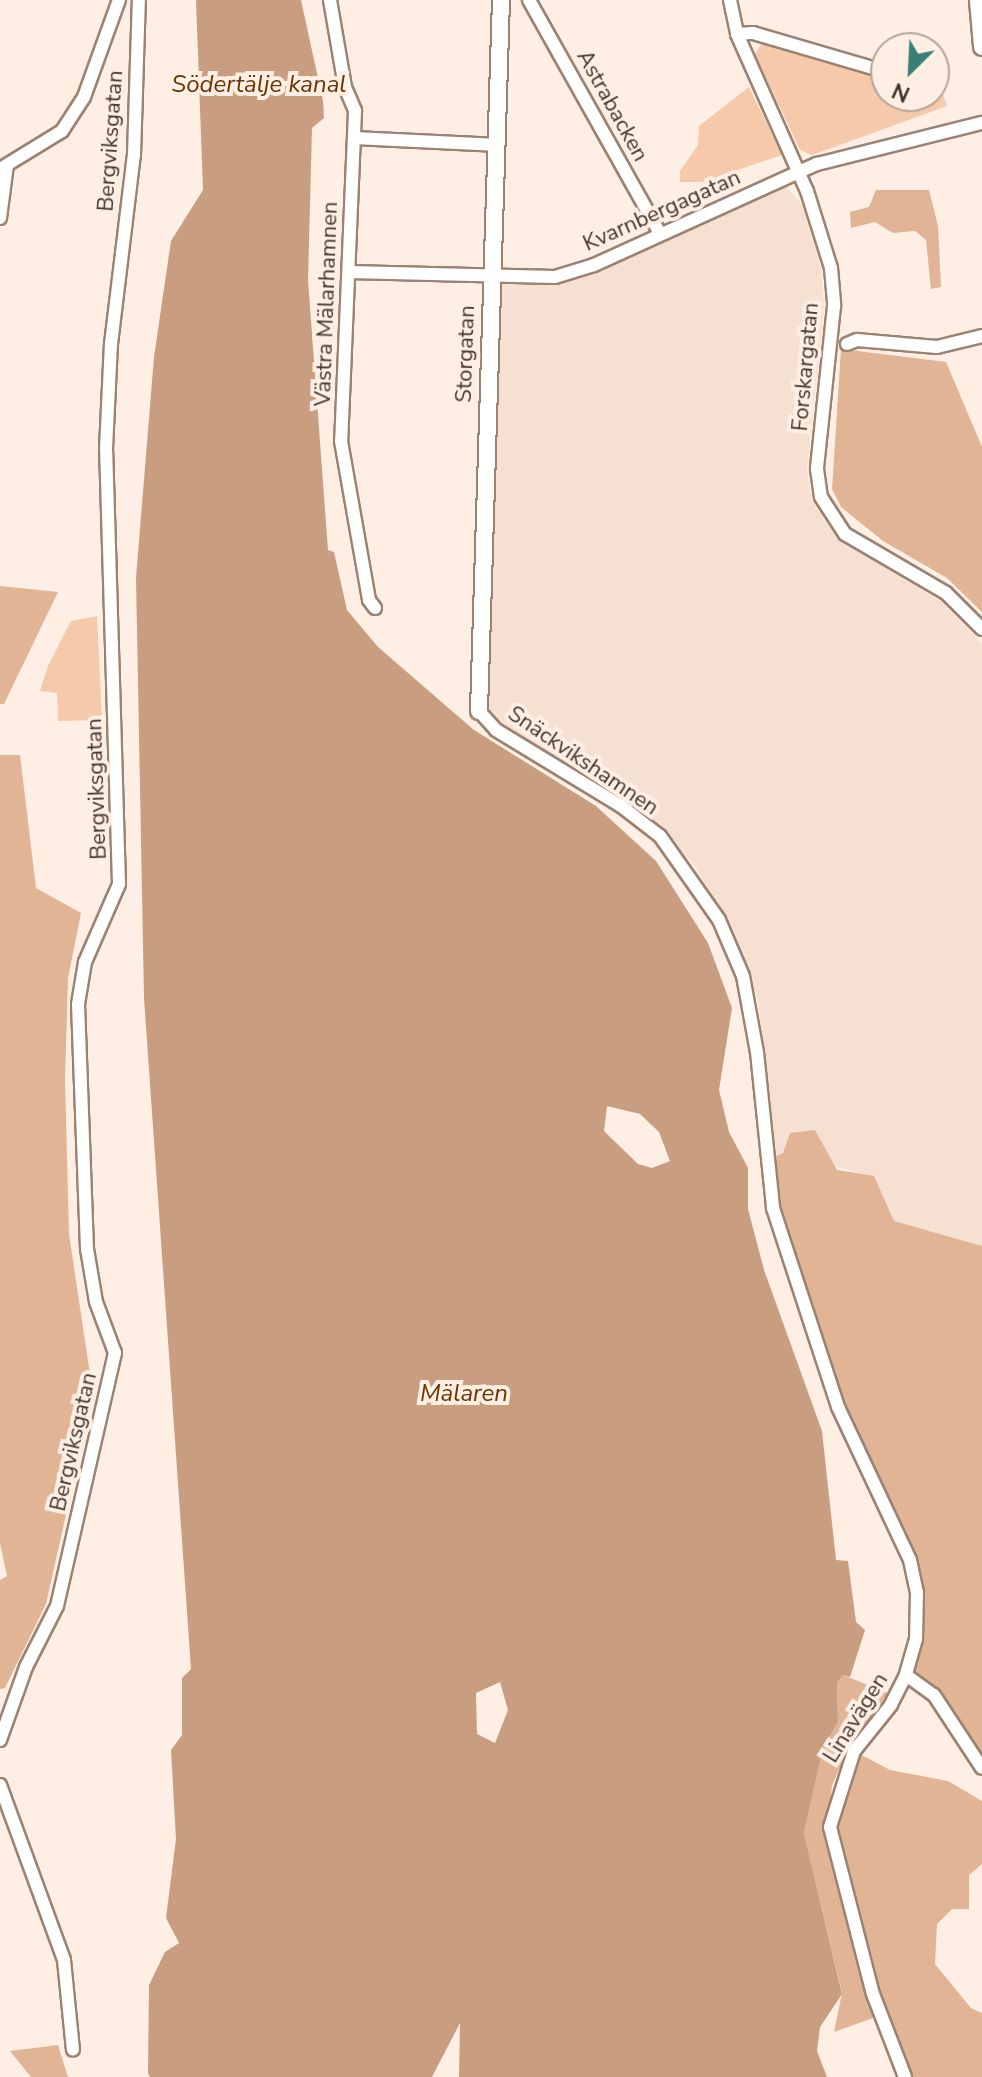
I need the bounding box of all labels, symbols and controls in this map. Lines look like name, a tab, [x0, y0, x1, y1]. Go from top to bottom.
north arrow	[870, 32, 950, 112]
street label: Astrabacken	[571, 46, 653, 166]
street label: Bergviksgatan	[93, 70, 129, 212]
water label: Södertälje kanal	[172, 71, 346, 99]
text: N	[887, 75, 915, 109]
street label: Kvarnbergagatan	[579, 164, 745, 258]
street label: Västra Mälarhamnen	[310, 201, 344, 407]
street label: Forskargatan	[787, 302, 825, 432]
street label: Storgatan	[451, 305, 481, 403]
street label: Snäckvikshamnen	[503, 701, 663, 821]
street label: Bergviksgatan	[81, 718, 113, 860]
street label: Bergviksgatan	[45, 1370, 103, 1514]
water label: Mälaren	[420, 1380, 508, 1408]
street label: Linavägen	[818, 1668, 894, 1768]

